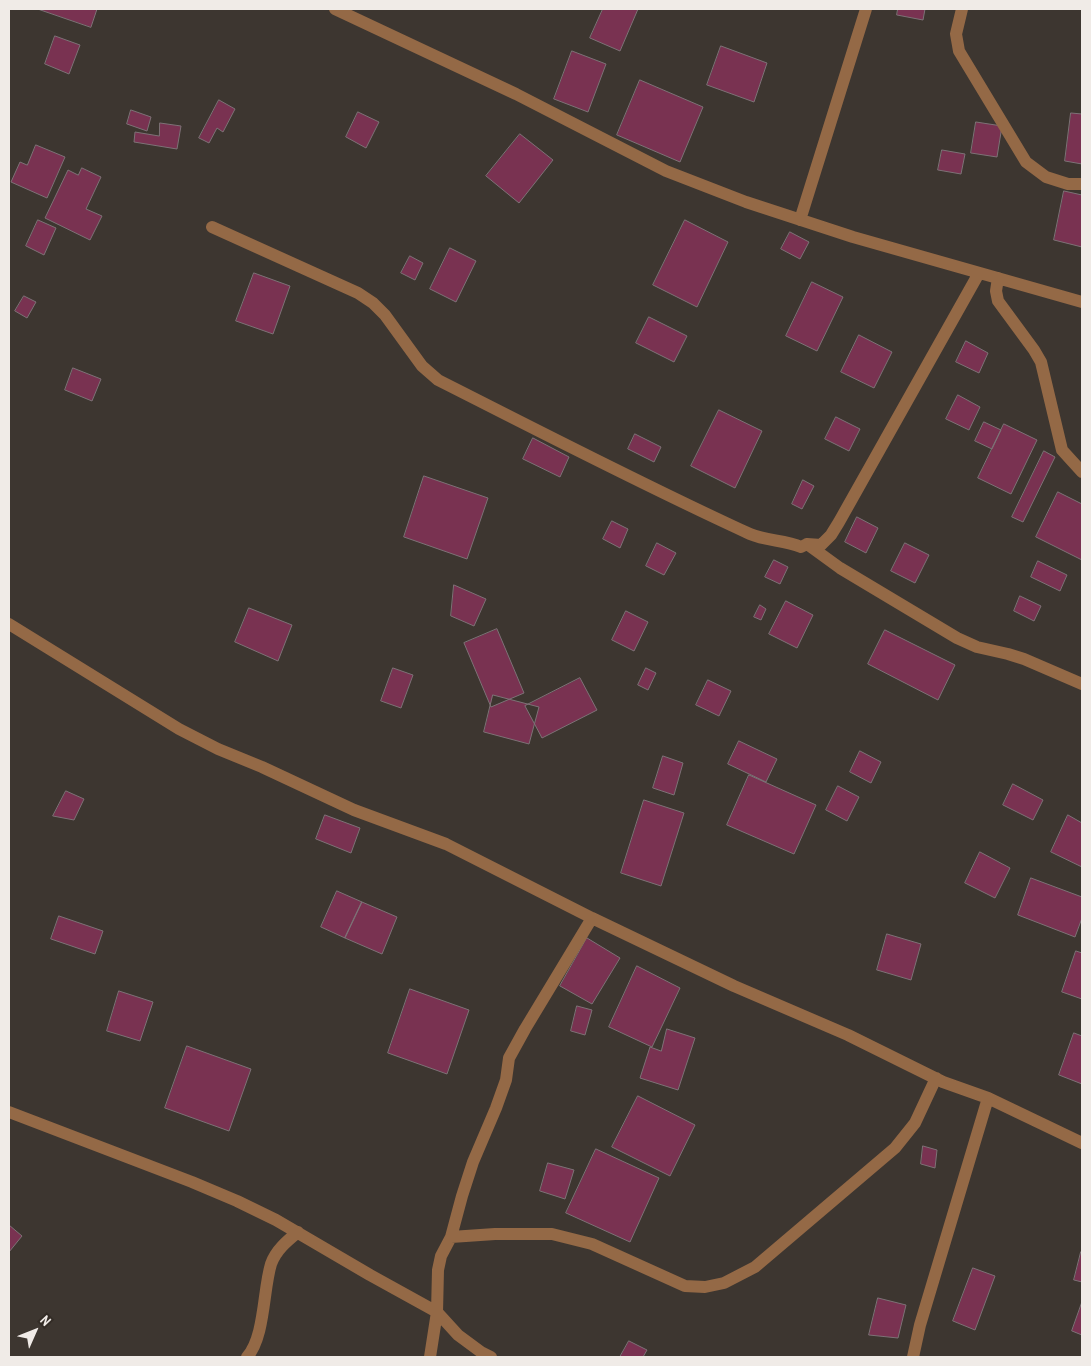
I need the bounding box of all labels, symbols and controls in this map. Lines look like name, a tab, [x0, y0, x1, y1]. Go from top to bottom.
north arrow	[10, 1306, 60, 1356]
text: N	[36, 1311, 55, 1330]

